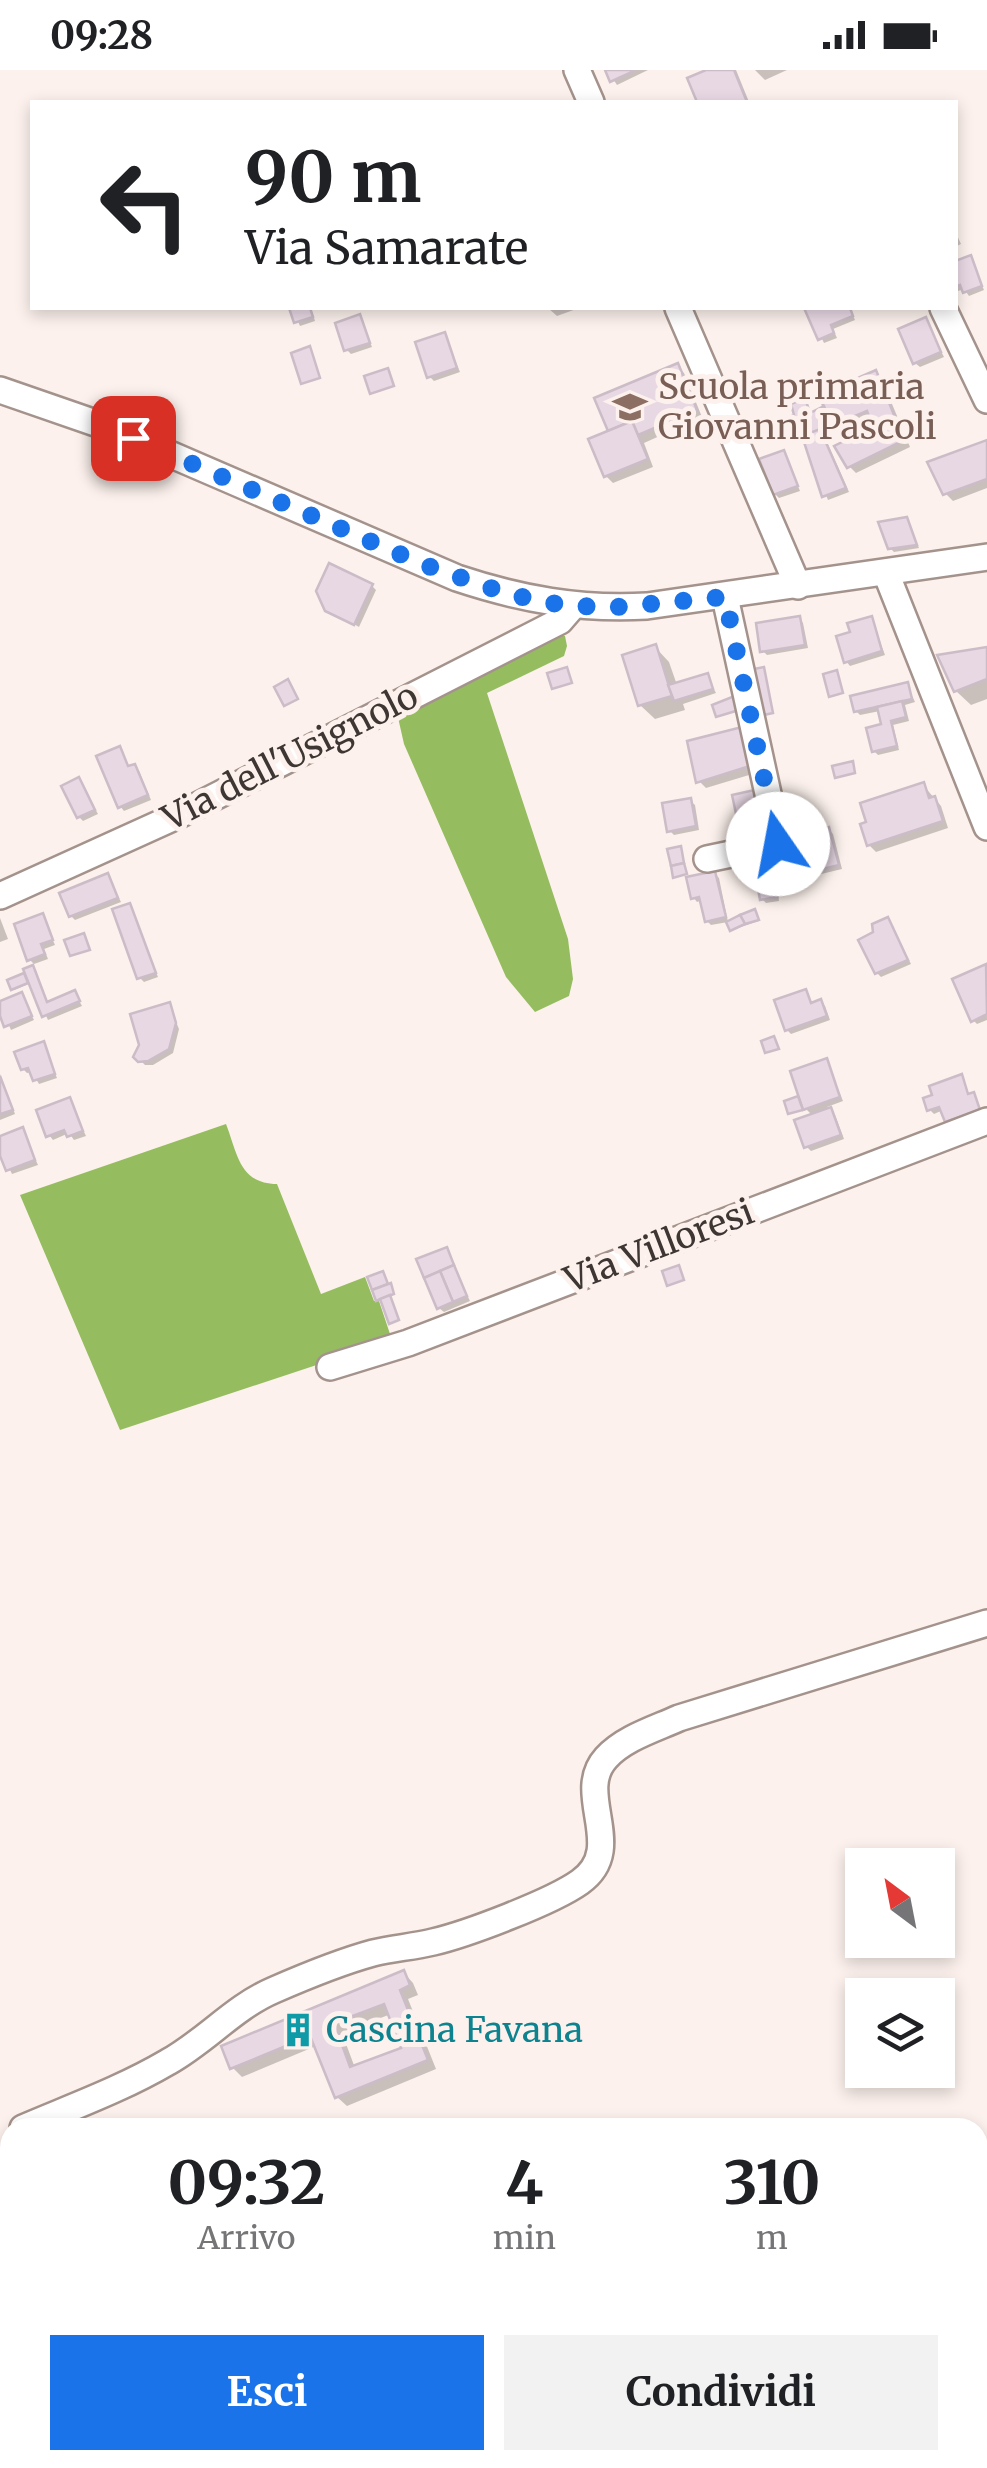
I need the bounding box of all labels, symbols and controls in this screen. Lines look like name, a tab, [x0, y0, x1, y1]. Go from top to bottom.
text: 09:28	[50, 12, 153, 59]
text: 90 m	[245, 133, 422, 221]
icon: left	[80, 140, 210, 270]
text: Via Samarate	[245, 220, 528, 276]
place label: Scuola primaria Giovanni Pascoli	[658, 365, 937, 449]
school or university icon: Scuola primaria Giovanni Pascoli	[611, 388, 649, 426]
pin	[91, 396, 176, 481]
icon: arrive	[106, 411, 161, 466]
street label: Via dell'Usignolo	[154, 674, 425, 841]
position arrow	[726, 792, 830, 896]
street label: Via Villoresi	[557, 1190, 760, 1303]
north arrow	[845, 1848, 955, 1958]
map controls	[845, 1848, 955, 2088]
button: layers	[845, 1978, 955, 2088]
place label: Cascina Favana	[326, 2008, 583, 2052]
building icon: Cascina Favana	[279, 2011, 317, 2049]
text: 09:32	[167, 2145, 325, 2220]
text: 4	[505, 2145, 543, 2220]
text: 310	[723, 2145, 821, 2220]
text: Arrivo	[197, 2218, 295, 2258]
text: min	[493, 2218, 556, 2258]
text: m	[756, 2218, 788, 2258]
button: Esci	[50, 2335, 484, 2450]
button: Condividi	[504, 2335, 938, 2450]

